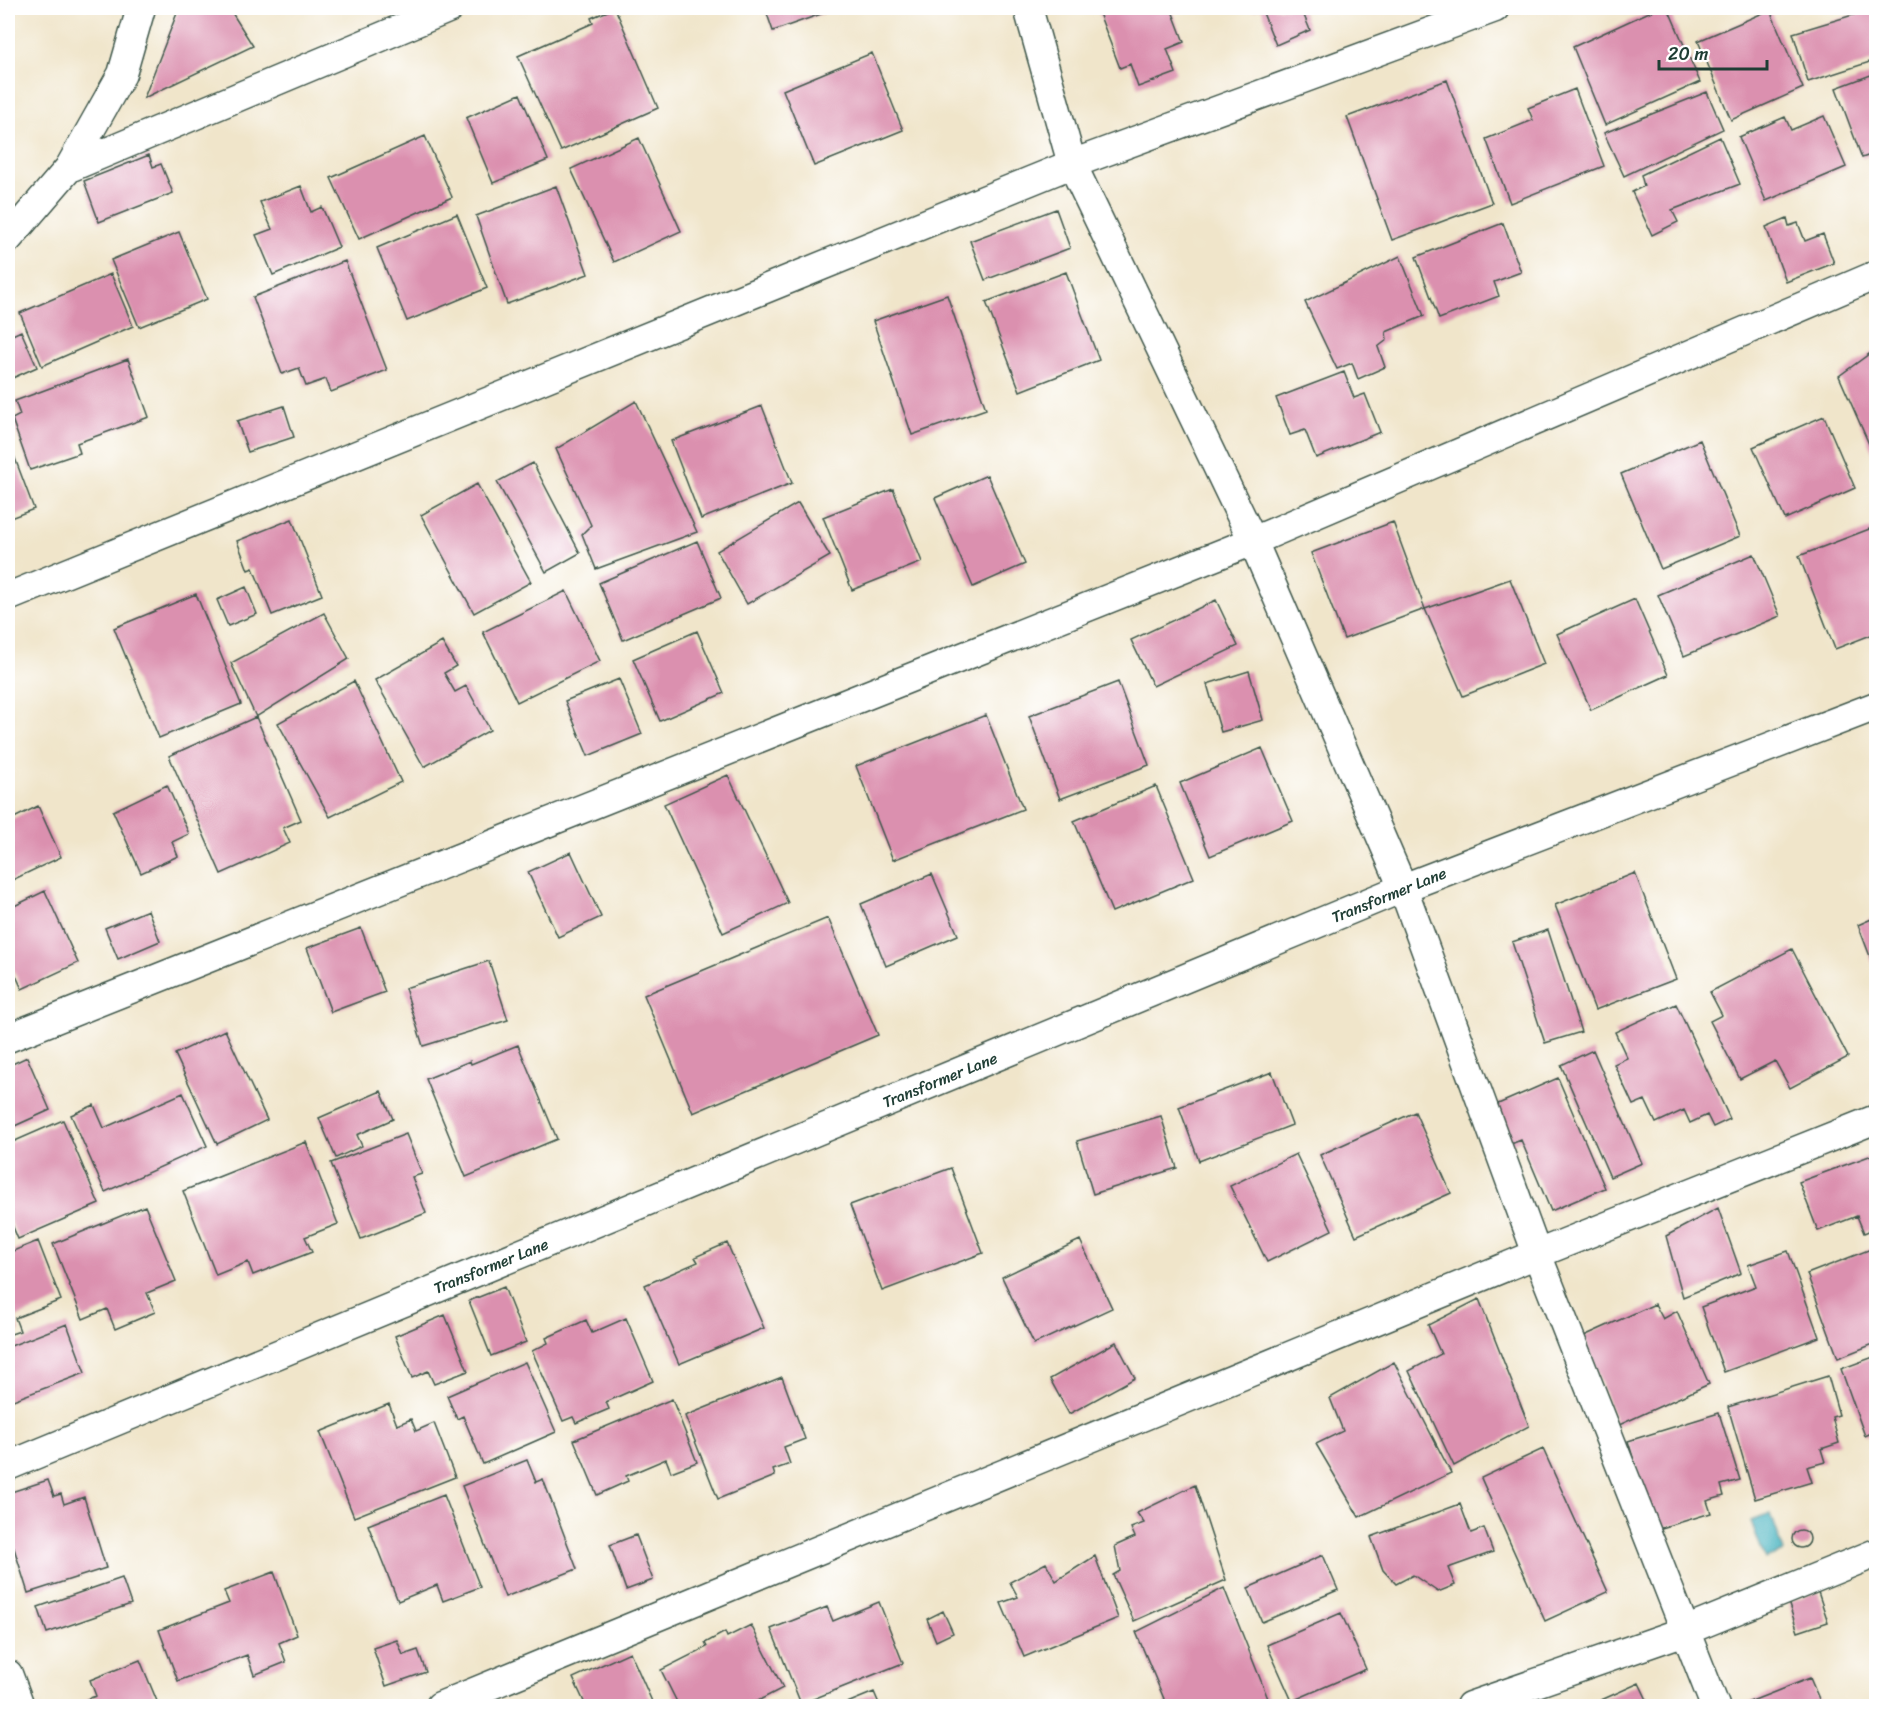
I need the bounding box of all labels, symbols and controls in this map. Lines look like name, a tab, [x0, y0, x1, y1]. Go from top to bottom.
scale bar	[1659, 33, 1767, 71]
text: 20 m	[1668, 38, 1708, 70]
street label: Transformer Lane	[1327, 859, 1451, 931]
street label: Transformer Lane	[878, 1044, 1002, 1116]
street label: Transformer Lane	[429, 1230, 553, 1302]

